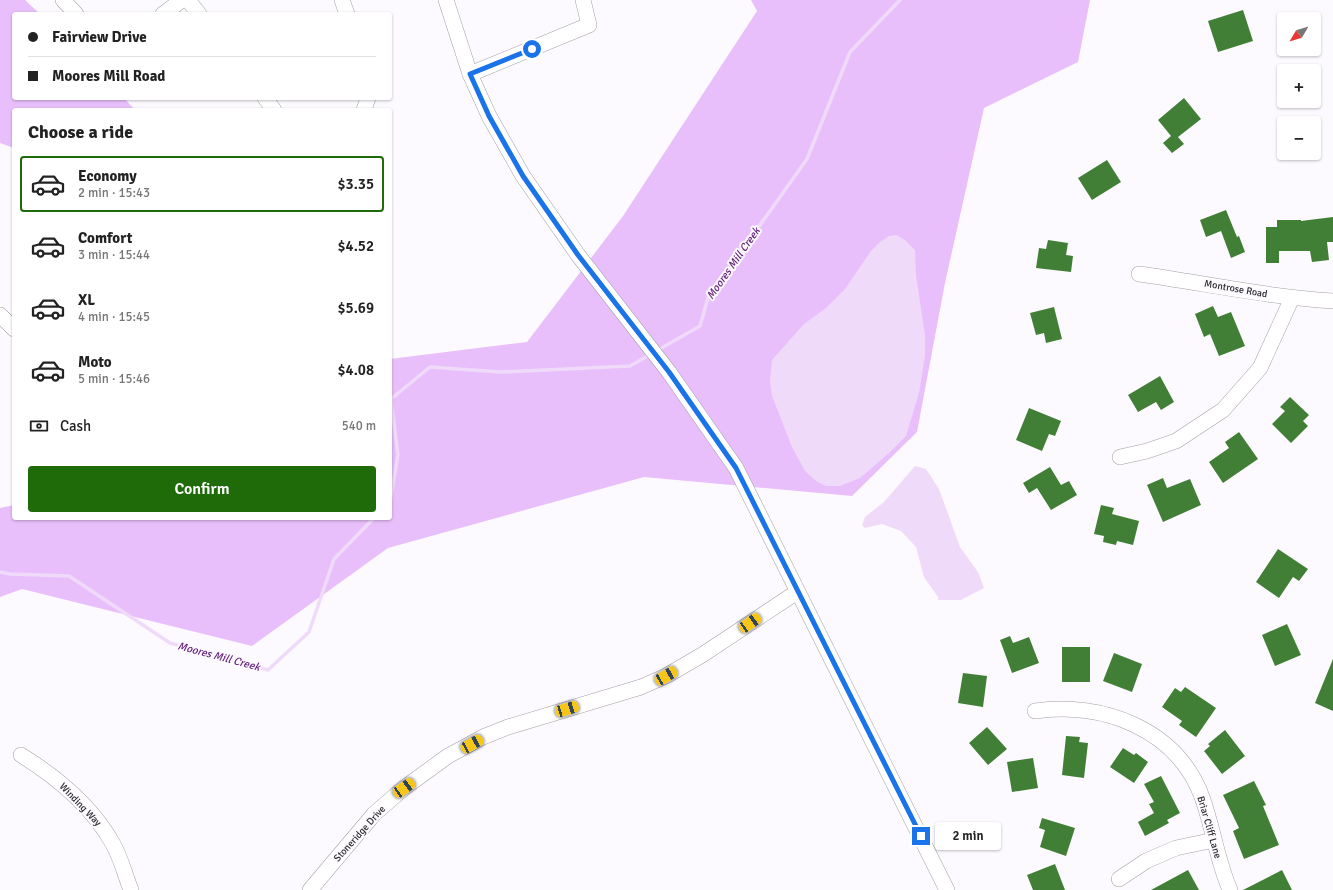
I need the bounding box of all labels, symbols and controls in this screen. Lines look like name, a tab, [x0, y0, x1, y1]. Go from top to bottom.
north arrow	[1277, 12, 1321, 56]
map controls	[1277, 12, 1321, 160]
text: Fairview Drive	[52, 28, 147, 46]
route start	[523, 40, 541, 58]
button: +	[1277, 64, 1321, 108]
text: Moores Mill Road	[52, 67, 165, 85]
button: −	[1277, 116, 1321, 160]
text: Choose a ride	[28, 121, 133, 143]
icon: car	[30, 166, 66, 202]
text: Economy	[78, 167, 137, 185]
text: $3.35	[337, 175, 374, 193]
text: 2 min · 15:43	[78, 185, 150, 201]
water label: Moores Mill Creek	[704, 224, 764, 302]
icon: car	[30, 228, 66, 264]
text: Comfort	[78, 229, 132, 247]
text: $4.52	[337, 237, 374, 255]
text: 3 min · 15:44	[78, 247, 150, 263]
street label: Montrose Road	[1203, 278, 1268, 300]
icon: car	[30, 290, 66, 326]
text: XL	[78, 291, 95, 309]
text: $5.69	[337, 299, 374, 317]
text: 4 min · 15:45	[78, 309, 150, 325]
icon: car	[30, 352, 66, 388]
text: Moto	[78, 353, 112, 371]
text: $4.08	[337, 361, 374, 379]
text: 5 min · 15:46	[78, 371, 150, 387]
icon: cash	[28, 415, 50, 437]
text: Cash	[60, 417, 91, 435]
text: 540 m	[342, 418, 376, 434]
button: Confirm	[28, 466, 376, 512]
car	[737, 611, 763, 635]
water label: Moores Mill Creek	[176, 639, 263, 674]
car	[653, 665, 679, 687]
car	[554, 700, 580, 718]
car	[459, 733, 485, 755]
car	[391, 776, 417, 800]
street label: Winding Way	[57, 781, 104, 829]
street label: Briar Cliff Lane	[1194, 795, 1224, 860]
street label: Stoneridge Drive	[331, 803, 388, 864]
callout: 2 min	[935, 822, 1001, 850]
route end	[912, 827, 930, 845]
text: 2 min	[952, 828, 984, 844]

